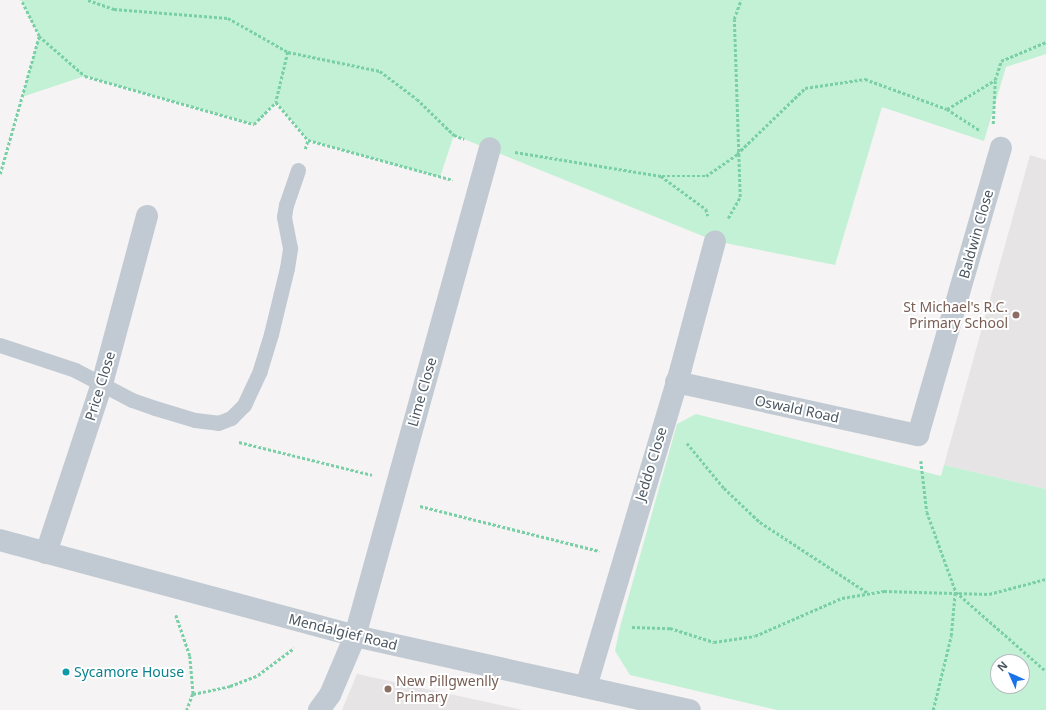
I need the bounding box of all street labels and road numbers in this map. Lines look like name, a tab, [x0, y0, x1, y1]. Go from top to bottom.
street label: Baldwin Close	[955, 188, 997, 280]
street label: Price Close	[81, 349, 119, 423]
street label: Lime Close	[404, 356, 440, 428]
street label: Oswald Road	[753, 392, 841, 426]
street label: Jeddo Close	[632, 425, 670, 503]
street label: Mendalgief Road	[287, 610, 399, 654]

